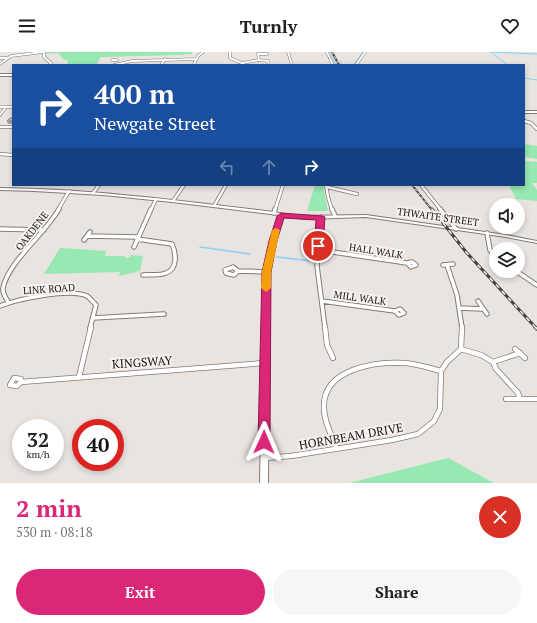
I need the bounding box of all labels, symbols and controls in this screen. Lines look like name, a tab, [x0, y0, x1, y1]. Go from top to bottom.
text: Turnly	[240, 14, 297, 38]
icon: menu	[16, 15, 38, 37]
icon: heart	[499, 15, 521, 37]
text: 400 m	[94, 75, 175, 112]
icon: right	[28, 80, 80, 132]
text: Newgate Street	[94, 111, 216, 135]
icon: left	[216, 156, 238, 178]
icon: ahead	[258, 156, 280, 178]
icon: right	[300, 156, 322, 178]
map controls	[489, 198, 525, 278]
button: sound	[489, 198, 525, 234]
street label: THWAITE STREET	[396, 205, 480, 229]
street label: OAKDENE	[13, 209, 51, 253]
pin	[301, 229, 335, 263]
icon: arrive	[307, 235, 329, 257]
street label: HALL WALK	[348, 240, 405, 262]
button: layers	[489, 242, 525, 278]
street label: LINK ROAD	[23, 281, 75, 297]
street label: MILL WALK	[333, 288, 388, 308]
street label: KINGSWAY	[111, 352, 173, 372]
speed limit sign: 40	[72, 419, 124, 471]
street label: HORNBEAM DRIVE	[298, 419, 404, 453]
position arrow	[243, 421, 285, 463]
text: 32	[27, 426, 49, 453]
text: km/h	[26, 448, 50, 461]
text: 2 min	[16, 492, 82, 524]
button: close	[479, 496, 521, 538]
text: 530 m · 08:18	[16, 523, 93, 541]
button: Exit	[16, 569, 265, 615]
button: Share	[273, 569, 521, 615]

